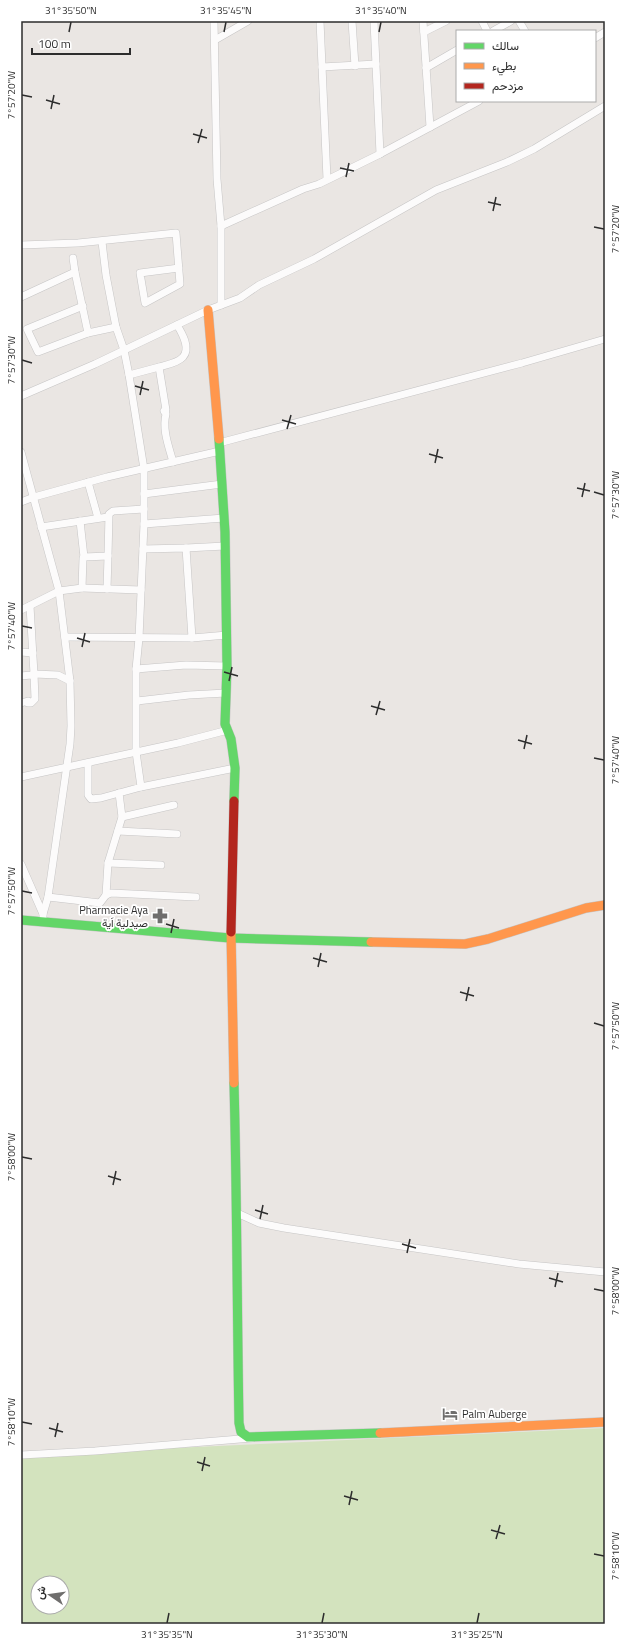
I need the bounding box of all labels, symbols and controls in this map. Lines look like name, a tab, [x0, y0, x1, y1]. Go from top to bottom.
text: 31°35'50"N	[45, 3, 97, 18]
text: 31°35'45"N	[200, 3, 252, 18]
text: 31°35'40"N	[355, 3, 407, 18]
scale bar	[32, 30, 130, 56]
legend	[456, 30, 596, 102]
text: 100 m	[38, 34, 71, 53]
text: سالك	[492, 36, 519, 55]
text: بطيء	[492, 56, 516, 76]
text: 7°57'20"W	[4, 71, 19, 119]
text: مزدحم	[492, 76, 523, 95]
text: 7°57'20"W	[608, 205, 623, 253]
text: 7°57'30"W	[4, 336, 19, 384]
text: 7°57'30"W	[608, 471, 623, 519]
text: 7°57'40"W	[4, 602, 19, 650]
text: 7°57'40"W	[608, 736, 623, 784]
text: 7°57'50"W	[4, 867, 19, 915]
place label: Pharmacie Aya صيدلية اَية	[79, 902, 148, 931]
pharmacy icon: Pharmacie Aya صيدلية اَية	[151, 907, 169, 925]
text: 7°57'50"W	[608, 1002, 623, 1050]
text: 7°58'00"W	[4, 1133, 19, 1181]
text: 7°58'00"W	[608, 1267, 623, 1315]
text: 7°58'10"W	[4, 1398, 19, 1446]
hotel icon: Palm Auberge	[441, 1405, 459, 1423]
place label: Palm Auberge	[462, 1406, 527, 1422]
text: 7°58'10"W	[608, 1532, 623, 1580]
north arrow	[30, 1575, 70, 1615]
text: ش	[31, 1585, 50, 1601]
text: 31°35'35"N	[141, 1627, 193, 1642]
text: 31°35'30"N	[296, 1627, 348, 1642]
text: 31°35'25"N	[451, 1627, 503, 1642]

